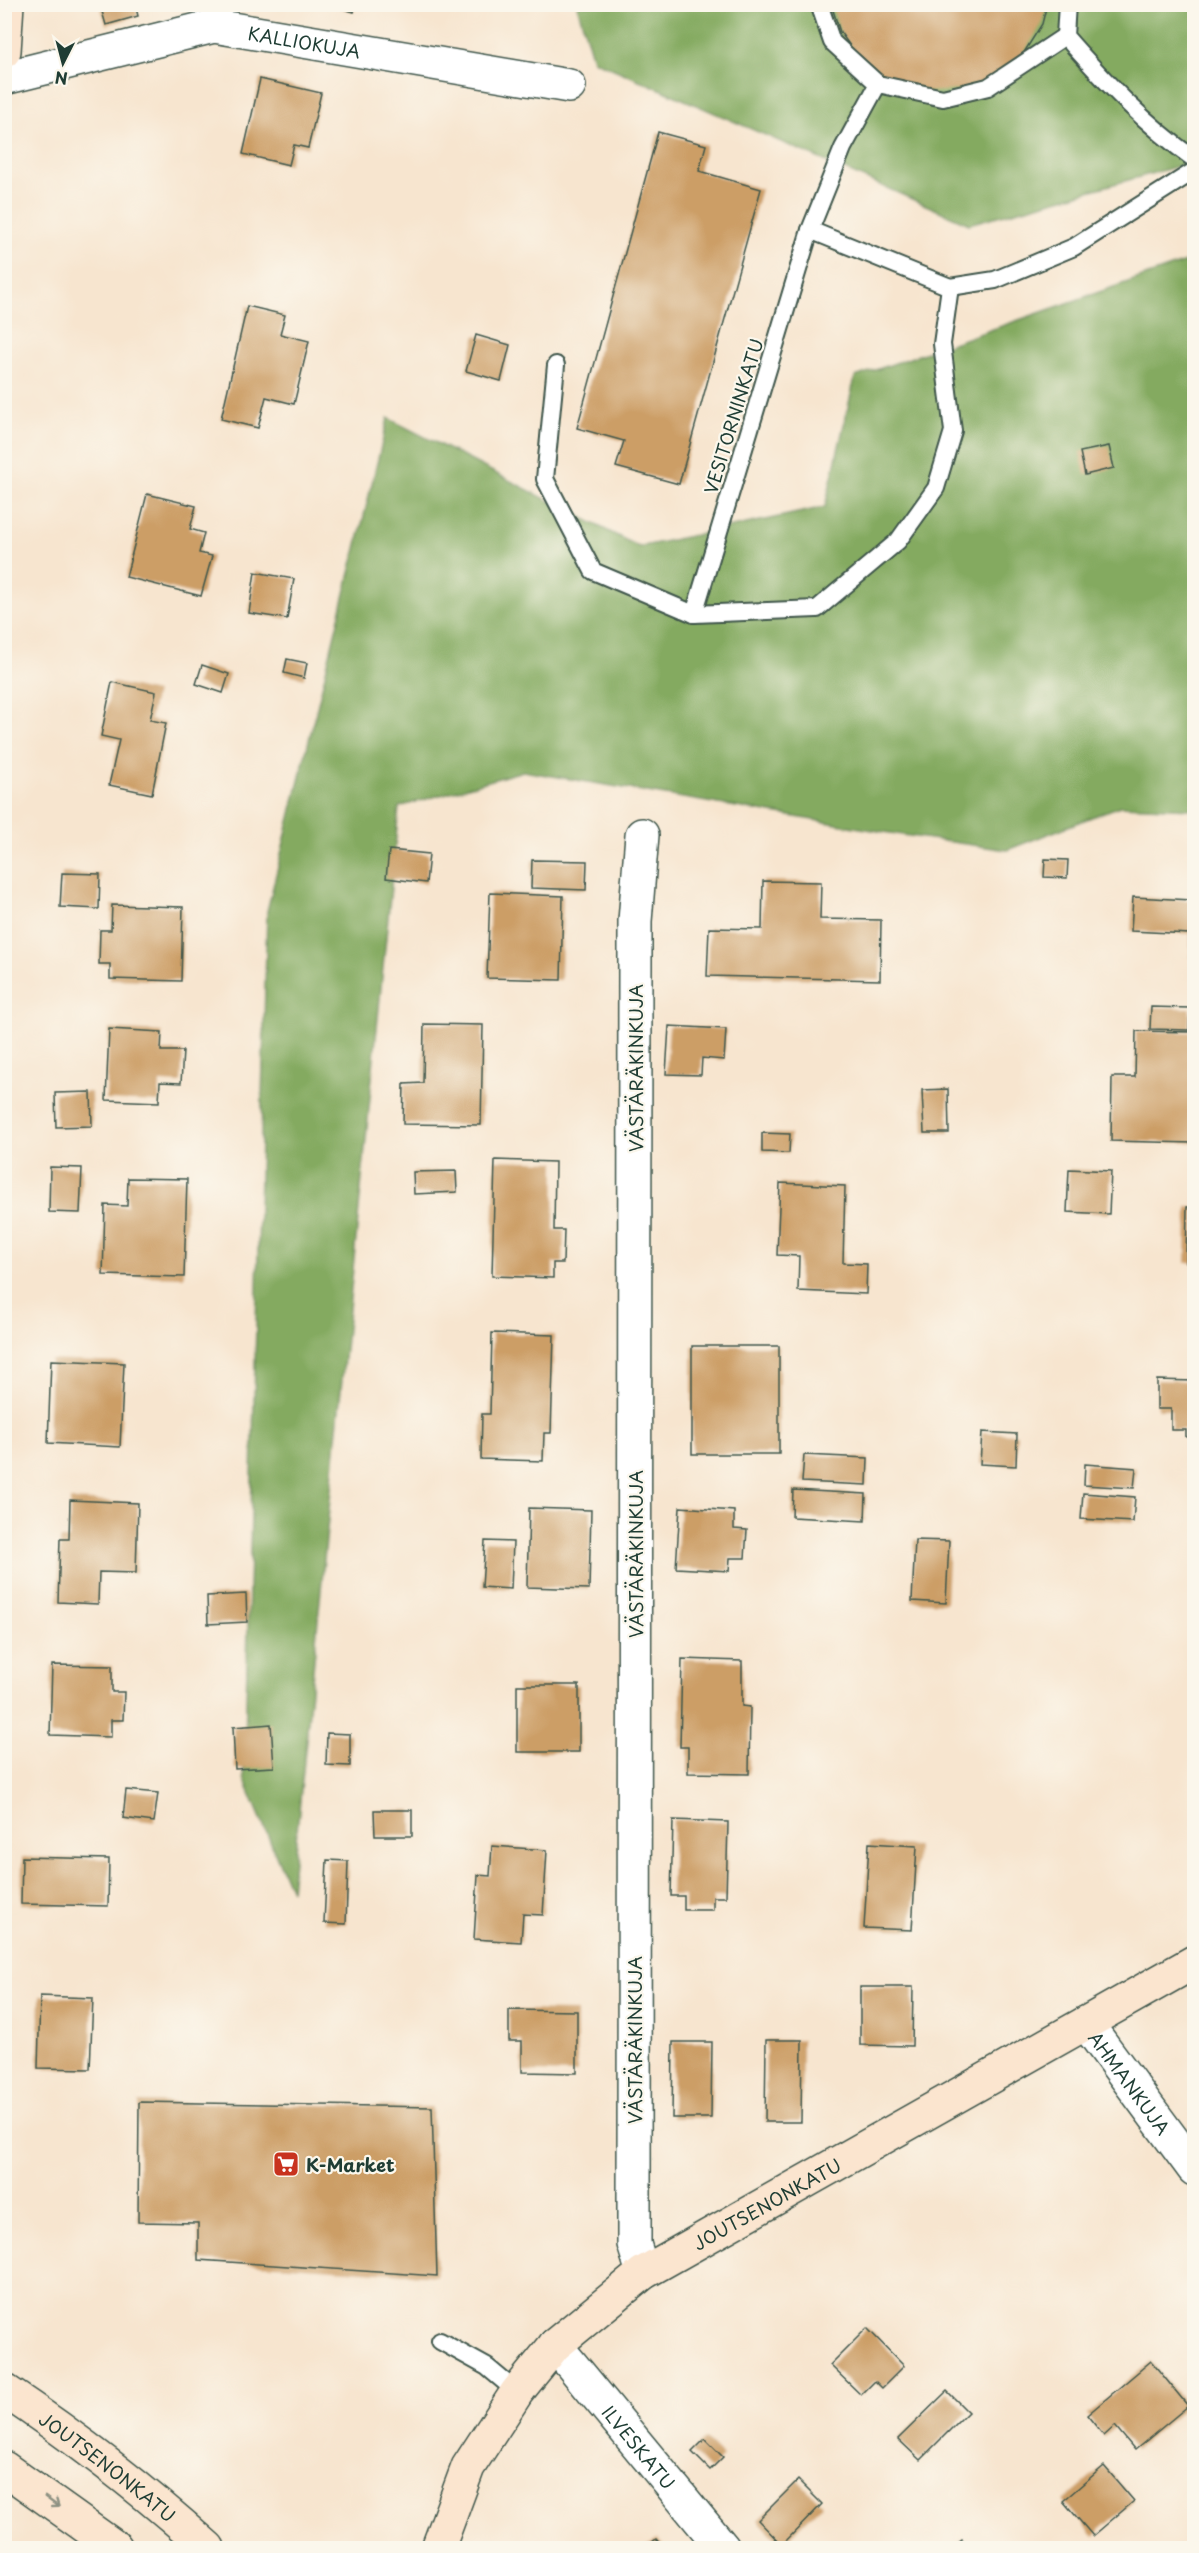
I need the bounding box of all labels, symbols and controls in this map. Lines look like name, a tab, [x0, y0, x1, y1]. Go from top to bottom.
street label: KALLIOKUJA	[246, 18, 363, 64]
north arrow	[33, 33, 93, 93]
text: N	[54, 66, 69, 92]
street label: VESITORNINKATU	[697, 335, 769, 497]
street label: VÄSTÄRÄKINKUJA	[622, 984, 649, 1152]
street label: VÄSTÄRÄKINKUJA	[622, 1470, 649, 1638]
street label: VÄSTÄRÄKINKUJA	[621, 1956, 648, 2124]
street label: AHMANKUJA	[1083, 2025, 1177, 2140]
supermarket icon: K-Market	[271, 2149, 301, 2179]
place label: K-Market	[306, 2151, 395, 2178]
street label: JOUTSENONKATU	[687, 2151, 846, 2256]
street label: ILVESKATU	[596, 2399, 682, 2495]
street label: JOUTSENONKATU	[34, 2405, 182, 2528]
one-way arrow	[43, 2496, 59, 2508]

